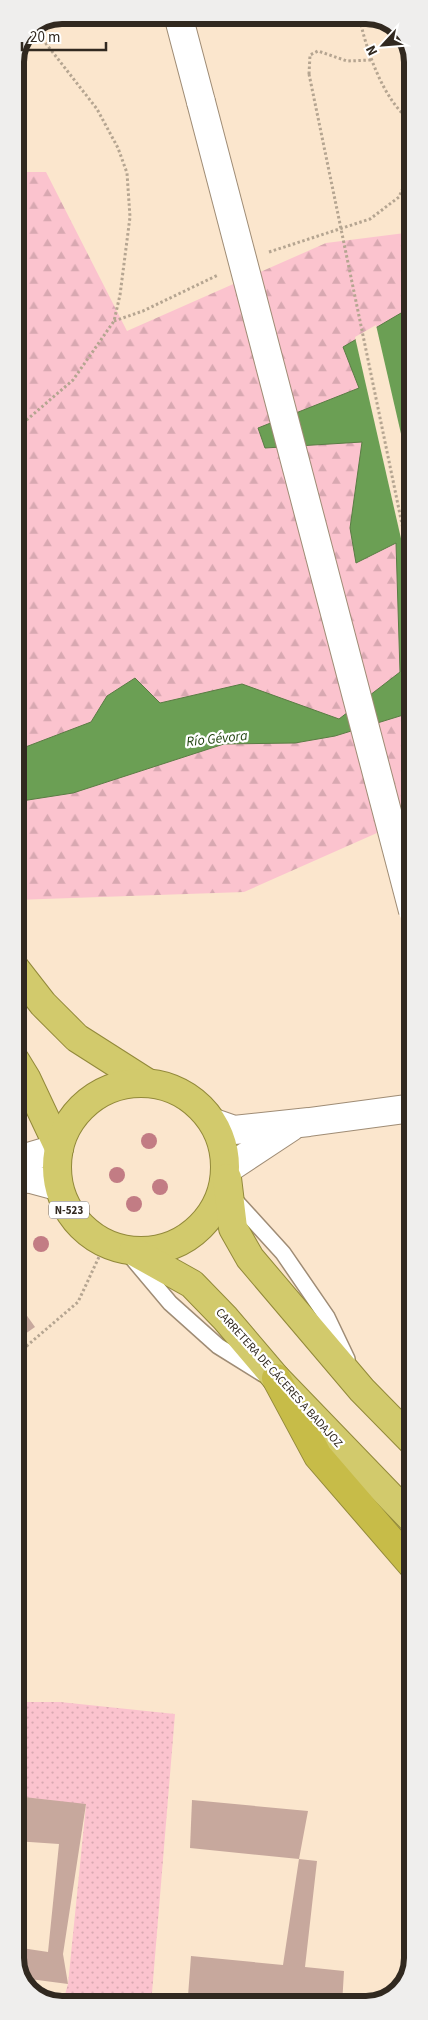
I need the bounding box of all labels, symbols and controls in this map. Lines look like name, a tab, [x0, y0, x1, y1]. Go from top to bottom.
scale bar	[22, 20, 106, 52]
north arrow	[358, 20, 408, 70]
text: 20 m	[30, 27, 60, 48]
text: N	[361, 42, 383, 59]
water label: Río Gévora	[185, 726, 249, 752]
road number: N-523	[49, 1202, 89, 1218]
street label: CARRETERA DE CÁCERES A BADAJOZ	[212, 1304, 346, 1452]

